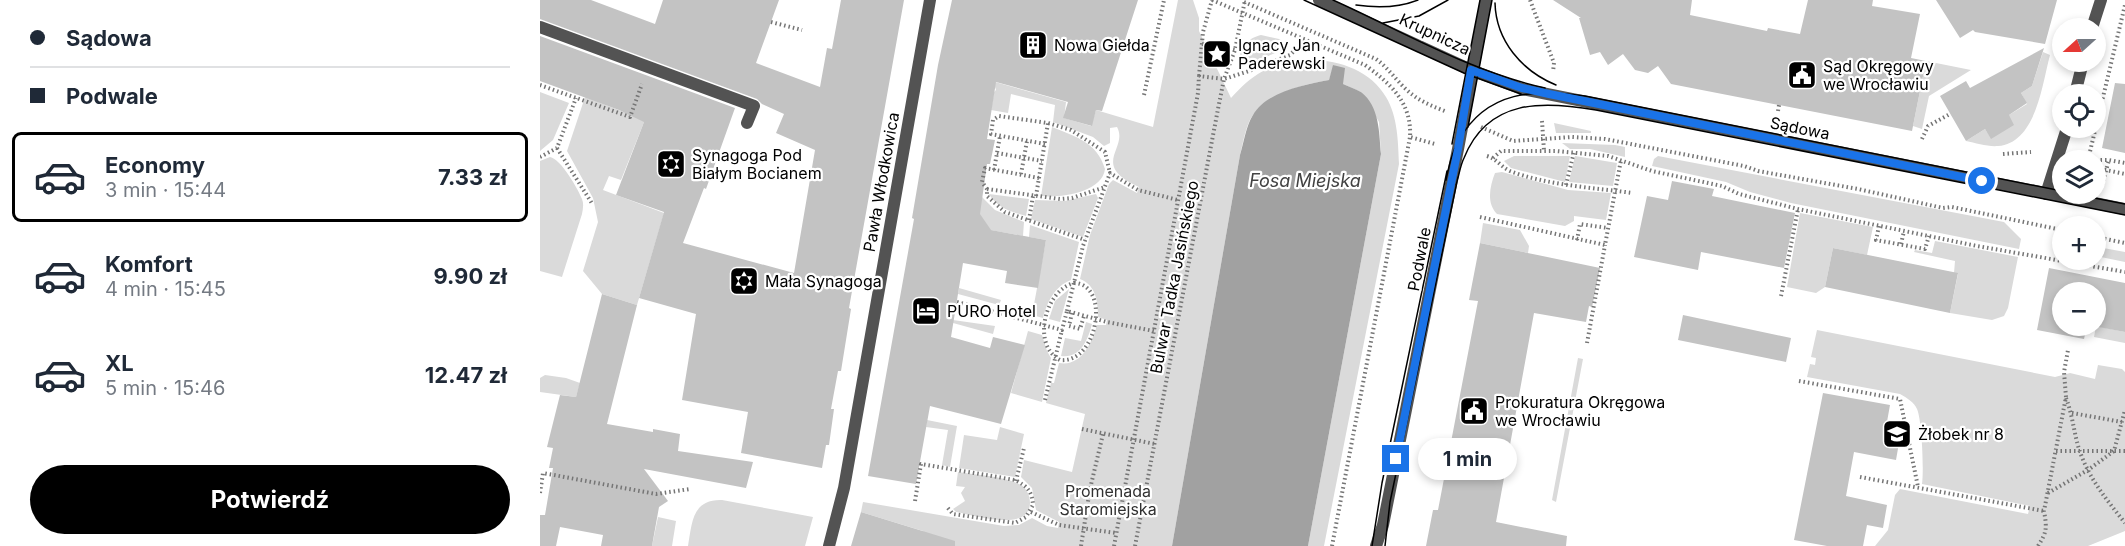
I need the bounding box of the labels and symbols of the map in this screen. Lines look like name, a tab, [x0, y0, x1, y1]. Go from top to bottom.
street label: Krupnicza	[1396, 9, 1474, 59]
north arrow	[2052, 18, 2106, 72]
building icon: Nowa Giełda	[1017, 29, 1049, 61]
place label: Nowa Giełda	[1054, 35, 1150, 55]
place label: Ignacy Jan Paderewski	[1238, 35, 1325, 73]
place icon: Ignacy Jan Paderewski	[1201, 38, 1233, 70]
place label: Sąd Okręgowy we Wrocławiu	[1823, 56, 1934, 94]
public building icon: Sąd Okręgowy we Wrocławiu	[1786, 59, 1818, 91]
street label: Pawła Włodkowica	[859, 111, 903, 253]
street label: Sądowa	[1768, 112, 1832, 144]
place label: Synagoga Pod Białym Bocianem	[692, 145, 822, 183]
synagogue icon: Synagoga Pod Białym Bocianem	[655, 148, 687, 180]
route start	[1968, 167, 1995, 194]
water label: Fosa Miejska	[1249, 170, 1361, 191]
street label: Bulwar Tadka Jasińskiego	[1145, 179, 1203, 375]
street label: Podwale	[1403, 225, 1435, 293]
synagogue icon: Mała Synagoga	[728, 265, 760, 297]
place label: Mała Synagoga	[765, 271, 882, 291]
hotel icon: PURO Hotel	[910, 295, 942, 327]
place label: PURO Hotel	[947, 301, 1036, 321]
place label: Prokuratura Okręgowa we Wrocławiu	[1495, 392, 1665, 430]
public building icon: Prokuratura Okręgowa we Wrocławiu	[1458, 395, 1490, 427]
school or university icon: Żłobek nr 8	[1881, 418, 1913, 450]
place label: Żłobek nr 8	[1918, 424, 2004, 444]
callout: 1 min	[1417, 438, 1516, 480]
route end	[1382, 445, 1409, 472]
park label: Promenada Staromiejska	[1059, 481, 1157, 519]

